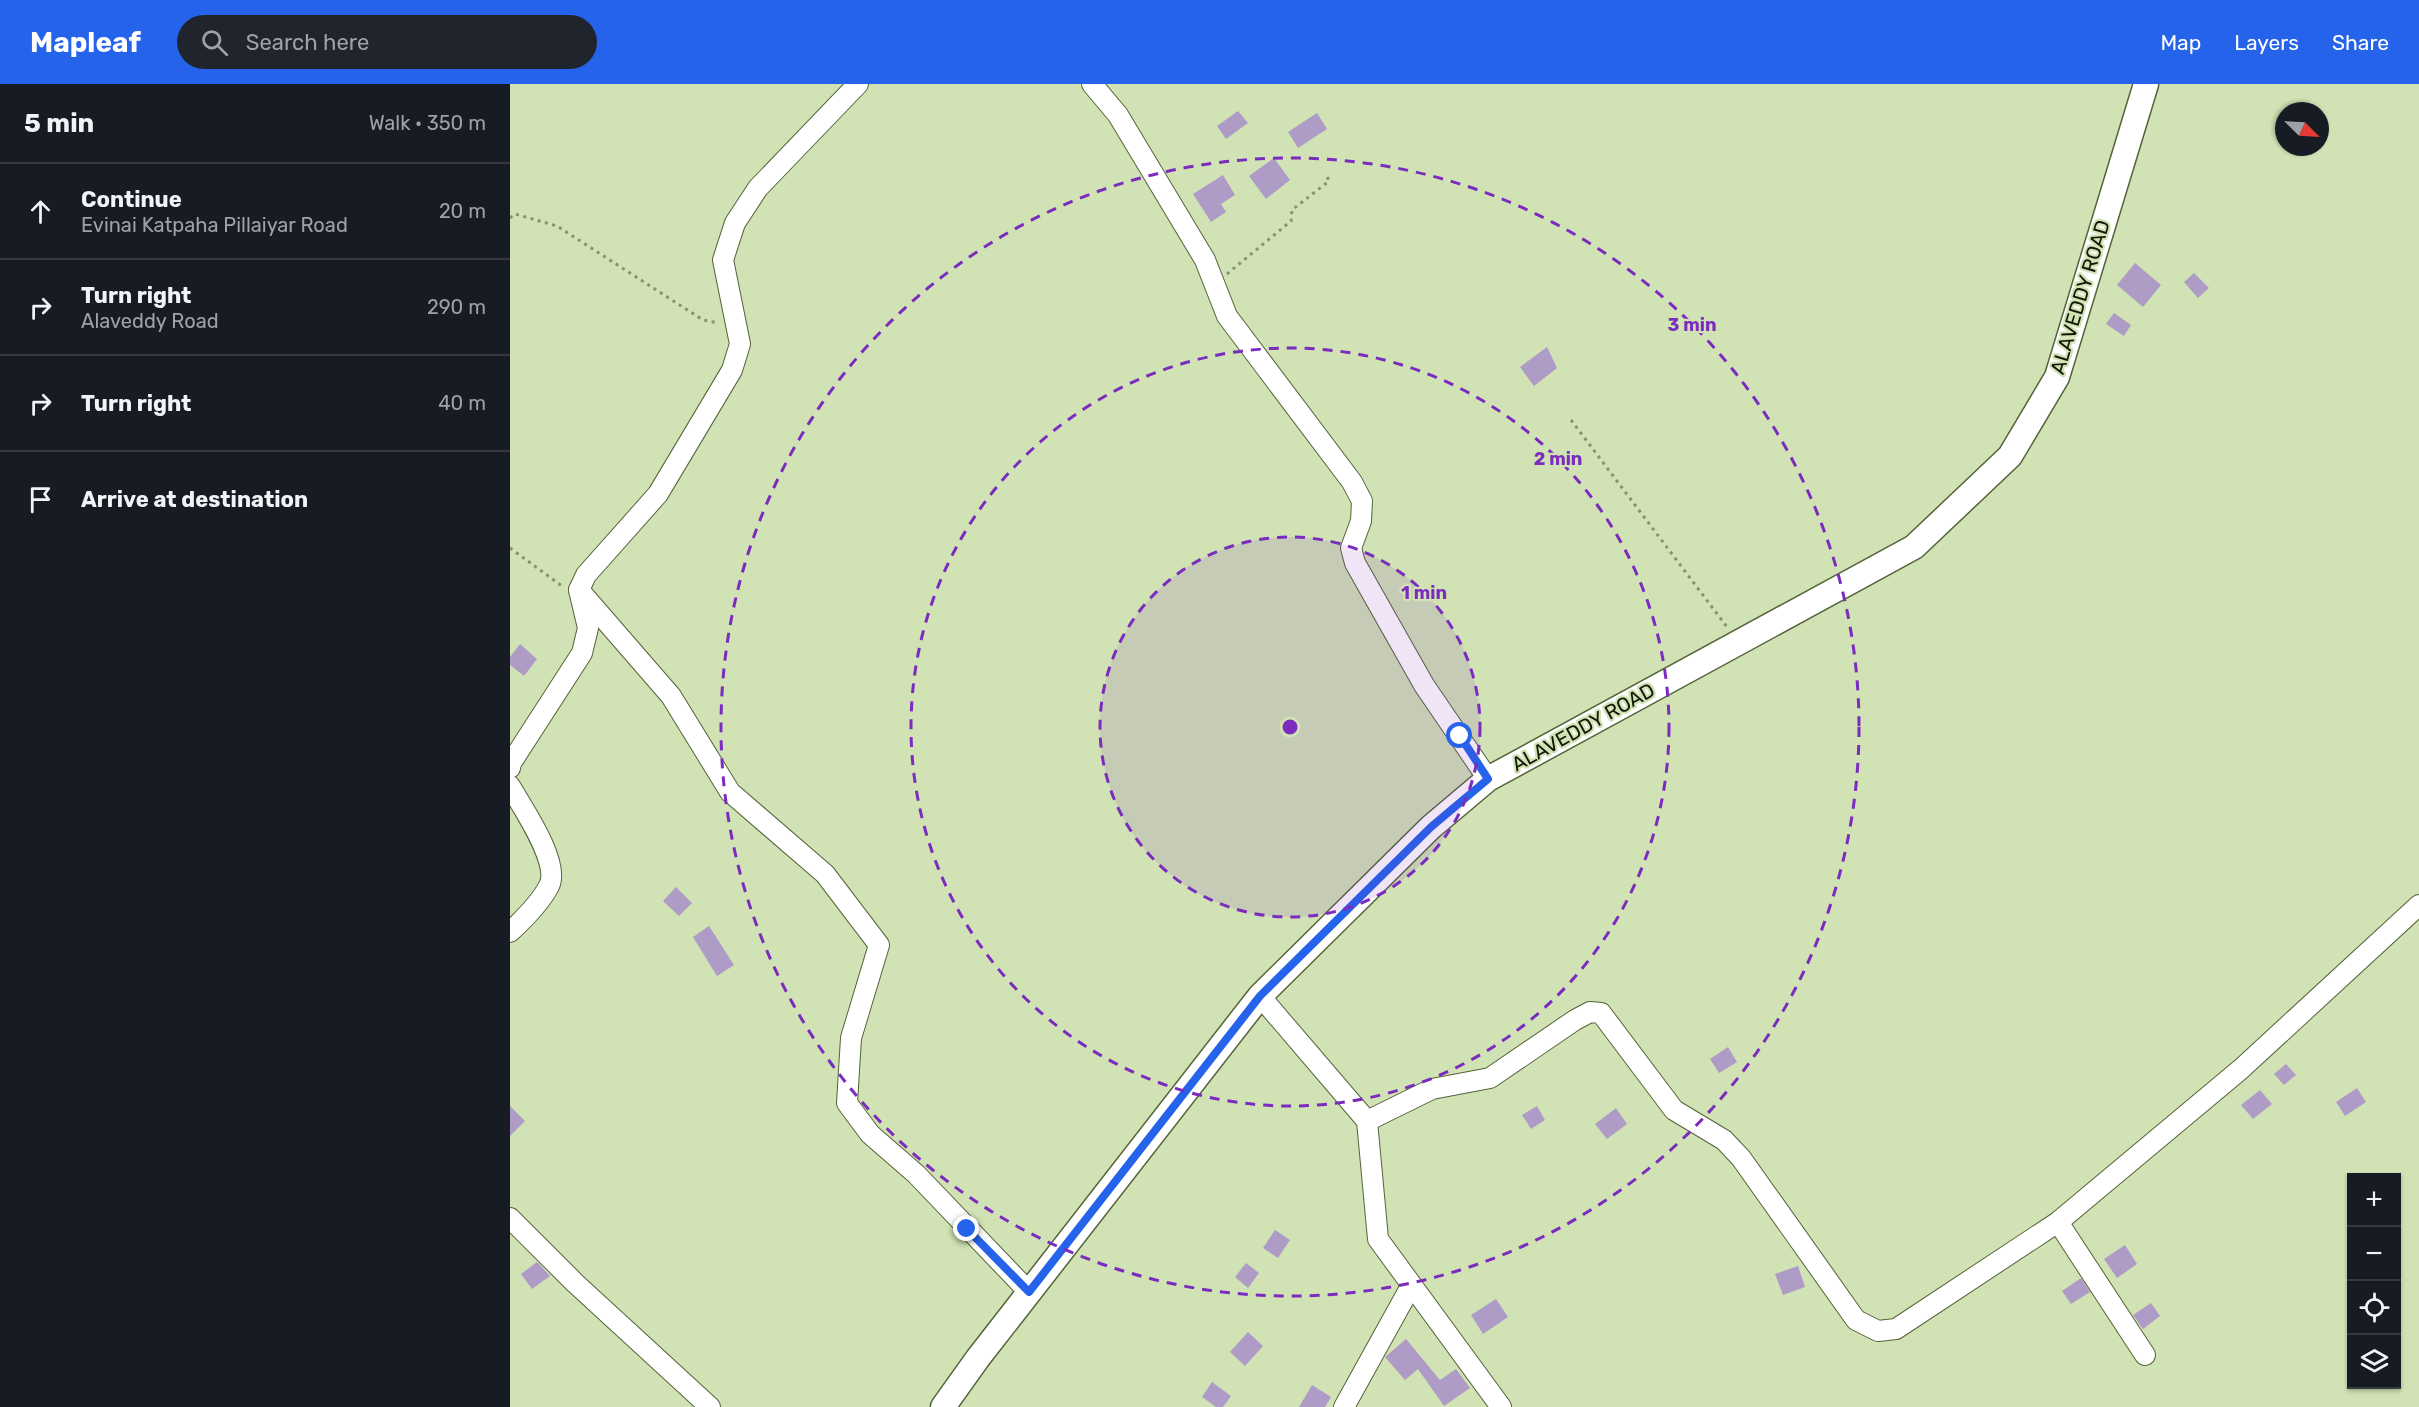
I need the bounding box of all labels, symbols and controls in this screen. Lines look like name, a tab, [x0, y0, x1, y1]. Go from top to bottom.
search box	[177, 15, 597, 69]
text: Mapleaf	[30, 26, 141, 59]
icon: search	[198, 26, 231, 59]
text: Search here	[246, 29, 369, 56]
text: Map	[2160, 30, 2201, 55]
text: Layers	[2234, 30, 2299, 55]
text: Share	[2332, 30, 2389, 55]
north arrow	[2275, 102, 2329, 156]
text: 5 min	[24, 108, 94, 139]
text: Walk · 350 m	[369, 111, 486, 135]
text: Continue	[81, 186, 182, 213]
icon: ahead	[24, 195, 57, 228]
text: 20 m	[439, 199, 486, 223]
text: Evinai Katpaha Pillaiyar Road	[81, 213, 348, 237]
street label: ALAVEDDY ROAD	[2045, 217, 2115, 377]
text: Turn right	[81, 282, 191, 309]
icon: right	[24, 291, 57, 324]
text: 290 m	[427, 295, 486, 319]
text: Alaveddy Road	[81, 309, 219, 333]
text: 3 min	[1668, 314, 1716, 336]
icon: right	[24, 387, 57, 420]
text: Turn right	[81, 390, 191, 417]
text: 40 m	[438, 391, 486, 415]
text: 2 min	[1534, 448, 1582, 470]
icon: arrive	[24, 483, 57, 516]
text: Arrive at destination	[81, 486, 308, 513]
text: 1 min	[1401, 582, 1447, 604]
street label: ALAVEDDY ROAD	[1507, 678, 1659, 776]
centre of rings	[1280, 717, 1300, 737]
route start	[1446, 722, 1472, 748]
map controls	[2347, 1173, 2401, 1389]
button: +	[2347, 1173, 2401, 1227]
route end	[953, 1215, 979, 1241]
button: −	[2347, 1227, 2401, 1281]
button: locate	[2347, 1281, 2401, 1335]
button: layers	[2347, 1335, 2401, 1389]

